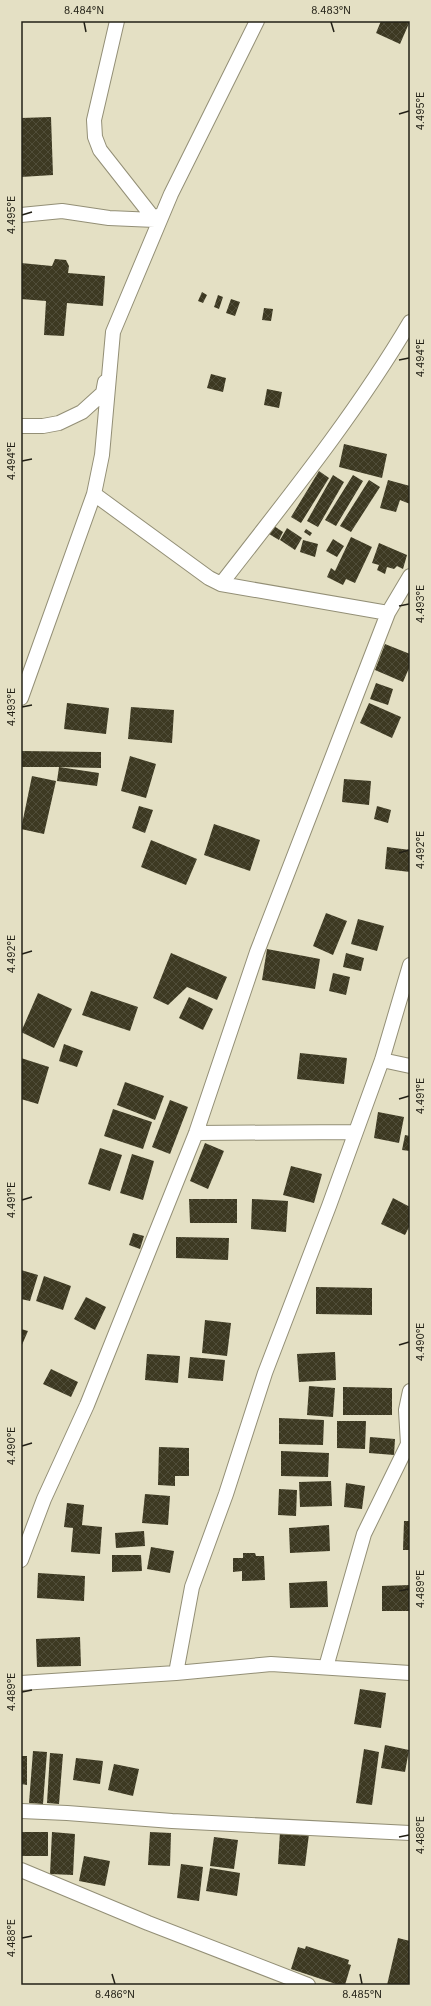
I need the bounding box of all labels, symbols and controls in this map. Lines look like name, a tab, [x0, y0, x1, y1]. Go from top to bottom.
text: 8.484°N	[64, 4, 104, 16]
text: 8.483°N	[311, 4, 351, 16]
text: 4.495°E	[414, 92, 426, 130]
text: 4.495°E	[5, 196, 17, 234]
text: 4.494°E	[414, 339, 426, 377]
text: 4.494°E	[5, 442, 17, 480]
text: 4.493°E	[414, 585, 426, 623]
text: 4.493°E	[5, 688, 17, 726]
text: 4.492°E	[414, 831, 426, 869]
text: 4.492°E	[5, 935, 17, 973]
text: 4.491°E	[414, 1078, 426, 1114]
text: 4.491°E	[5, 1182, 17, 1218]
text: 4.490°E	[414, 1323, 426, 1361]
text: 4.490°E	[5, 1427, 17, 1465]
text: 4.489°E	[414, 1570, 426, 1608]
text: 4.489°E	[5, 1673, 17, 1711]
text: 4.488°E	[414, 1816, 426, 1854]
text: 4.488°E	[5, 1919, 17, 1957]
text: 8.486°N	[95, 1988, 135, 2000]
text: 8.485°N	[342, 1988, 382, 2000]

